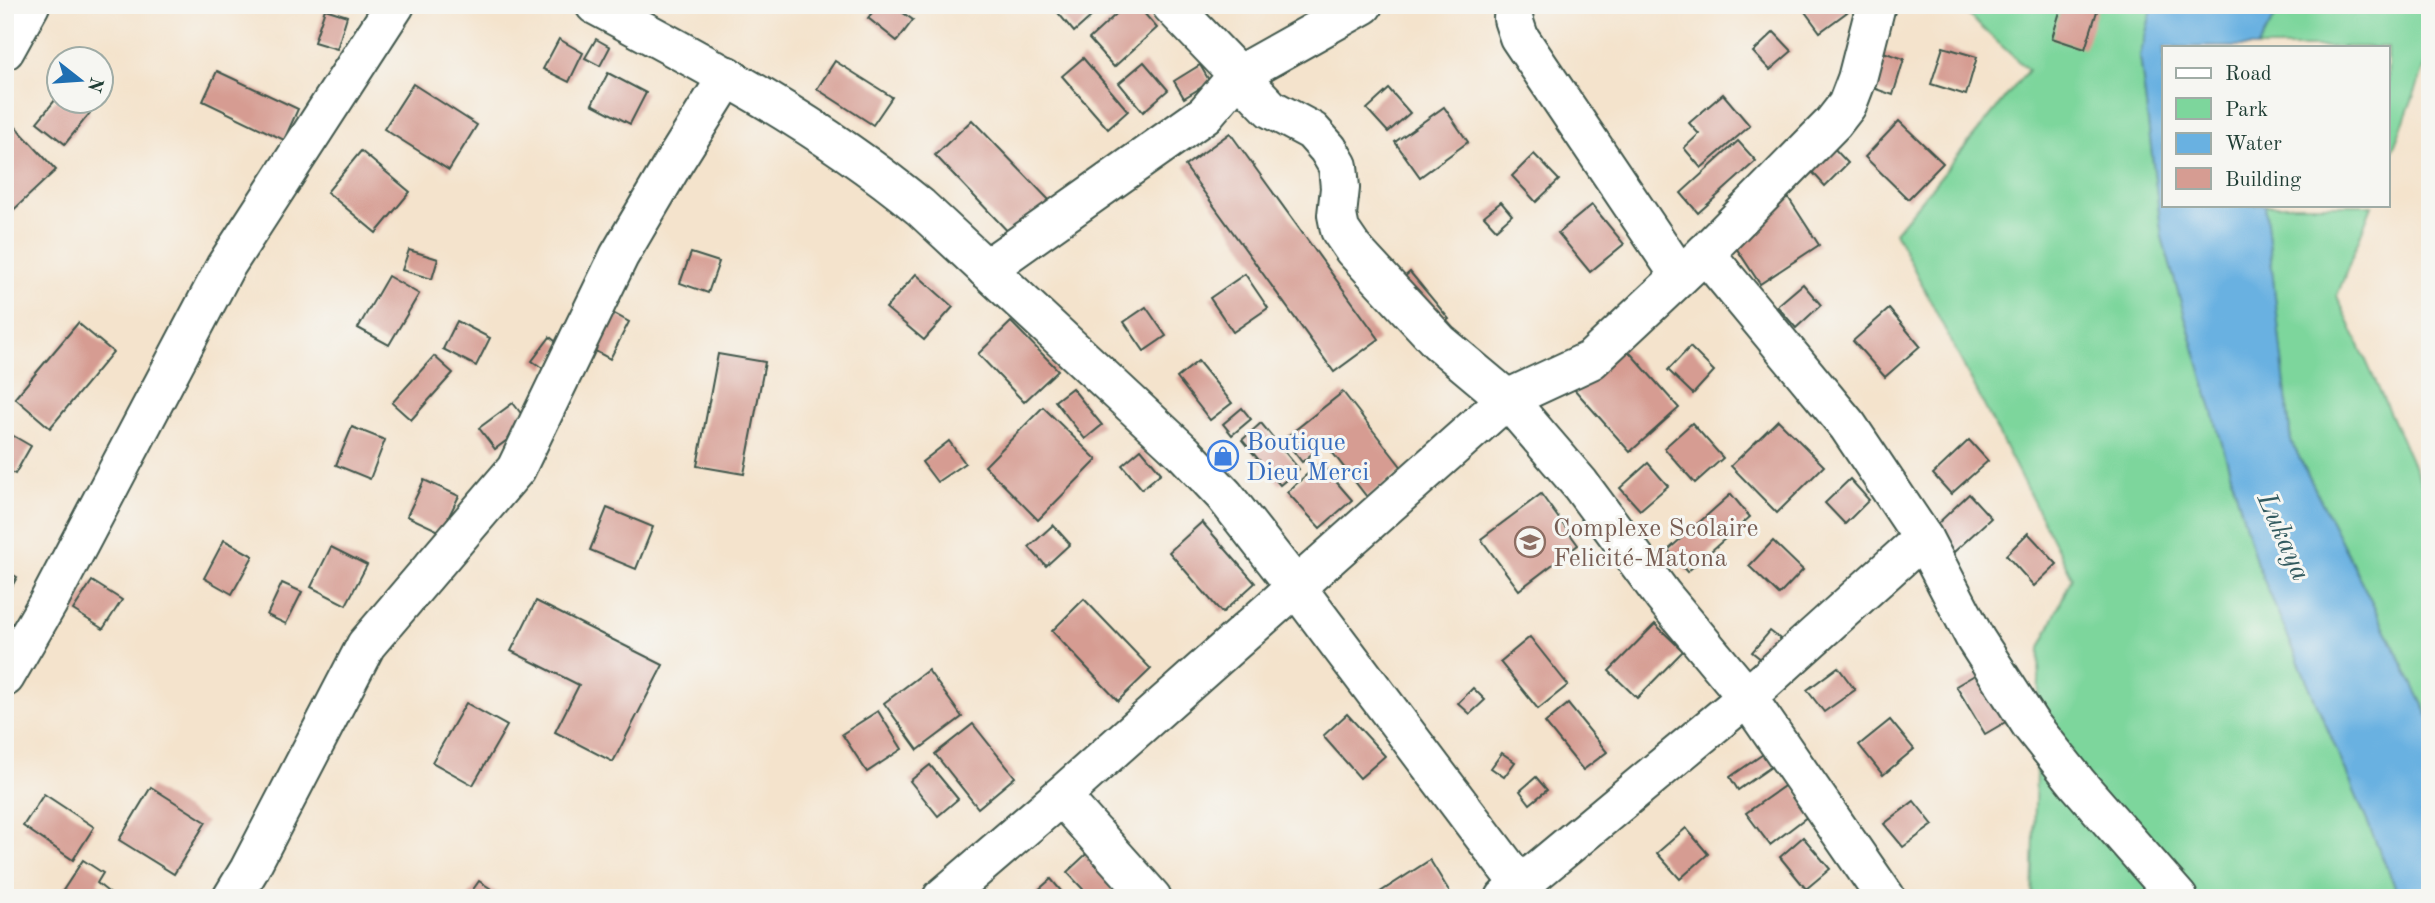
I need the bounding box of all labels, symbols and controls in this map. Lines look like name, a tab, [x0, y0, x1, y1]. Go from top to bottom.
north arrow	[46, 46, 116, 116]
legend	[2162, 46, 2390, 206]
text: Road	[2225, 64, 2272, 85]
text: N	[83, 75, 105, 94]
text: Park	[2225, 100, 2268, 121]
text: Water	[2225, 134, 2282, 155]
text: Building	[2225, 170, 2302, 191]
place label: Boutique Dieu Merci	[1246, 430, 1369, 486]
shop icon: Boutique Dieu Merci	[1206, 439, 1240, 473]
water label: Lukaya	[2250, 488, 2314, 585]
place label: Complexe Scolaire Felicité-Matona	[1553, 516, 1758, 572]
school or university icon: Complexe Scolaire Felicité-Matona	[1513, 525, 1547, 559]

